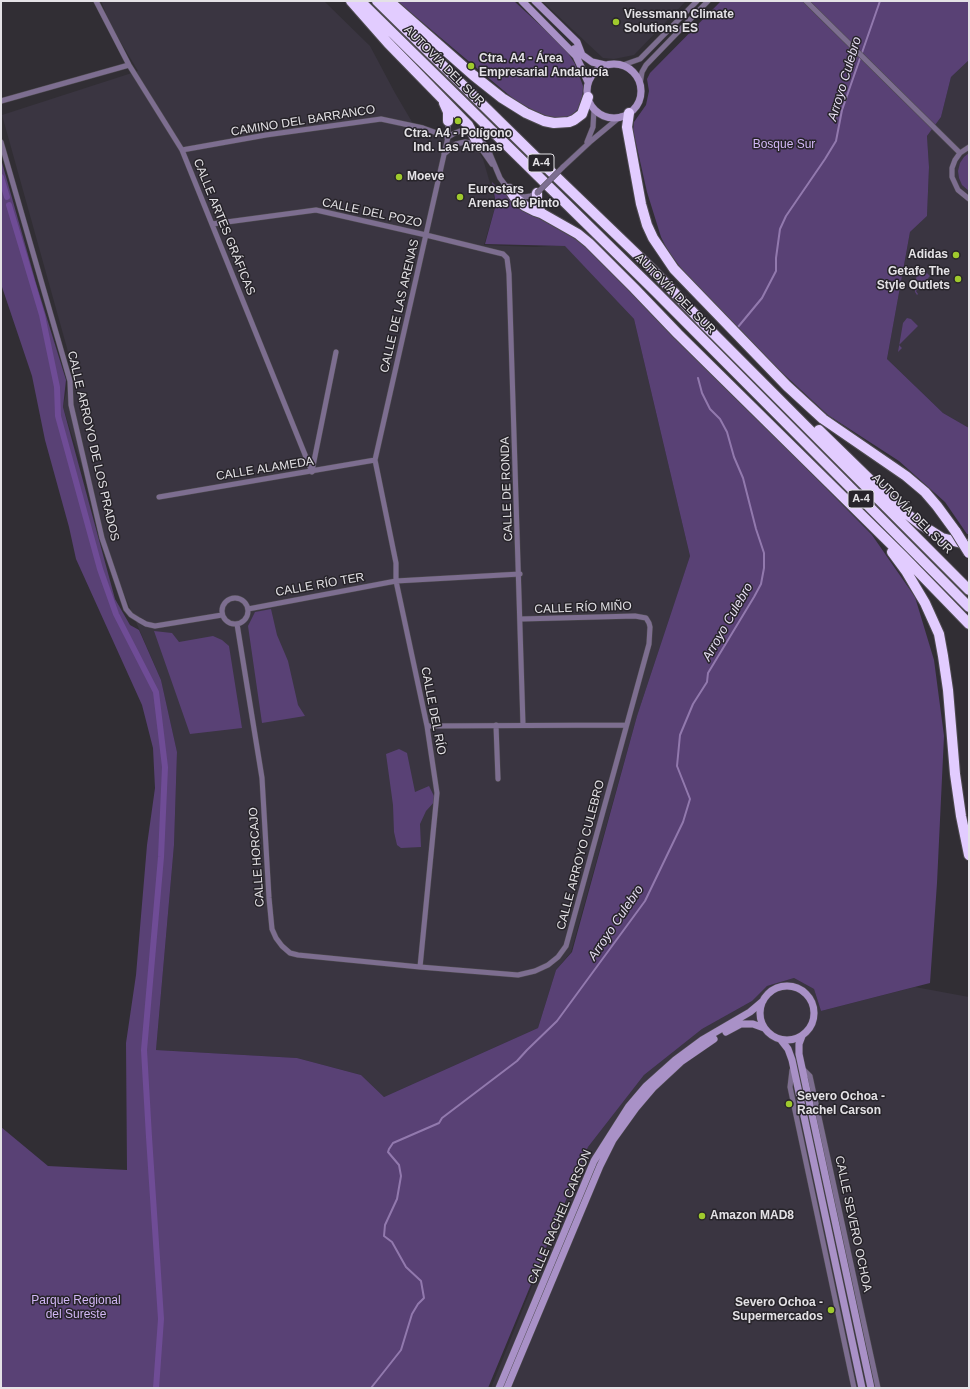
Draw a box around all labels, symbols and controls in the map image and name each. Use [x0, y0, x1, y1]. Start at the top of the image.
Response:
place label: Viessmann Climate Solutions ES [624, 8, 734, 36]
marker: Viessmann Climate Solutions ES [611, 17, 621, 27]
street label: AUTOVÍA DEL SUR [401, 23, 487, 109]
water label: Arroyo Culebro [825, 35, 865, 123]
place label: Ctra. A4 - Área Empresarial Andalucía [479, 52, 608, 80]
marker: Ctra. A4 - Área Empresarial Andalucía [466, 61, 476, 71]
street label: CAMINO DEL BARRANCO [230, 102, 376, 140]
marker: Ctra. A4 - Polígono Ind. Las Arenas [453, 116, 463, 126]
place label: Ctra. A4 - Polígono Ind. Las Arenas [404, 127, 512, 155]
park label: Bosque Sur [753, 138, 815, 152]
road number: A-4 [528, 154, 554, 172]
street label: CALLE ARTES GRÁFICAS [190, 157, 258, 297]
place label: Moeve [407, 170, 444, 184]
marker: Moeve [394, 172, 404, 182]
place label: Eurostars Arenas de Pinto [468, 183, 559, 211]
marker: Eurostars Arenas de Pinto [455, 192, 465, 202]
street label: CALLE DEL POZO [321, 195, 423, 231]
street label: CALLE DE LAS ARENAS [378, 238, 422, 374]
place label: Adidas [908, 248, 948, 262]
marker: Adidas [951, 250, 961, 260]
street label: AUTOVÍA DEL SUR [632, 251, 718, 337]
place label: Getafe The Style Outlets [877, 265, 950, 293]
marker: Getafe The Style Outlets [953, 274, 963, 284]
street label: CALLE ARROYO DE LOS PRADOS [64, 350, 122, 542]
street label: CALLE DE RONDA [498, 436, 516, 542]
street label: CALLE ALAMEDA [215, 454, 315, 484]
street label: AUTOVÍA DEL SUR [869, 471, 955, 557]
road number: A-4 [848, 490, 874, 508]
street label: CALLE RÍO TER [274, 570, 366, 600]
water label: Arroyo Culebro [699, 580, 757, 664]
street label: CALLE RÍO MIÑO [534, 599, 632, 617]
street label: CALLE DEL RÍO [417, 666, 449, 756]
street label: CALLE ARROYO CULEBRO [554, 778, 608, 932]
street label: CALLE HORCAJO [246, 807, 268, 907]
water label: Arroyo Culebro [585, 882, 647, 964]
place label: Severo Ochoa - Rachel Carson [797, 1090, 885, 1118]
marker: Severo Ochoa - Rachel Carson [784, 1099, 794, 1109]
street label: CALLE RACHEL CARSON [525, 1148, 595, 1286]
street label: CALLE SEVERO OCHOA [832, 1155, 874, 1293]
place label: Amazon MAD8 [710, 1209, 794, 1223]
marker: Amazon MAD8 [697, 1211, 707, 1221]
park label: Parque Regional del Sureste [31, 1294, 121, 1322]
place label: Severo Ochoa - Supermercados [732, 1296, 823, 1324]
marker: Severo Ochoa - Supermercados [826, 1305, 836, 1315]

